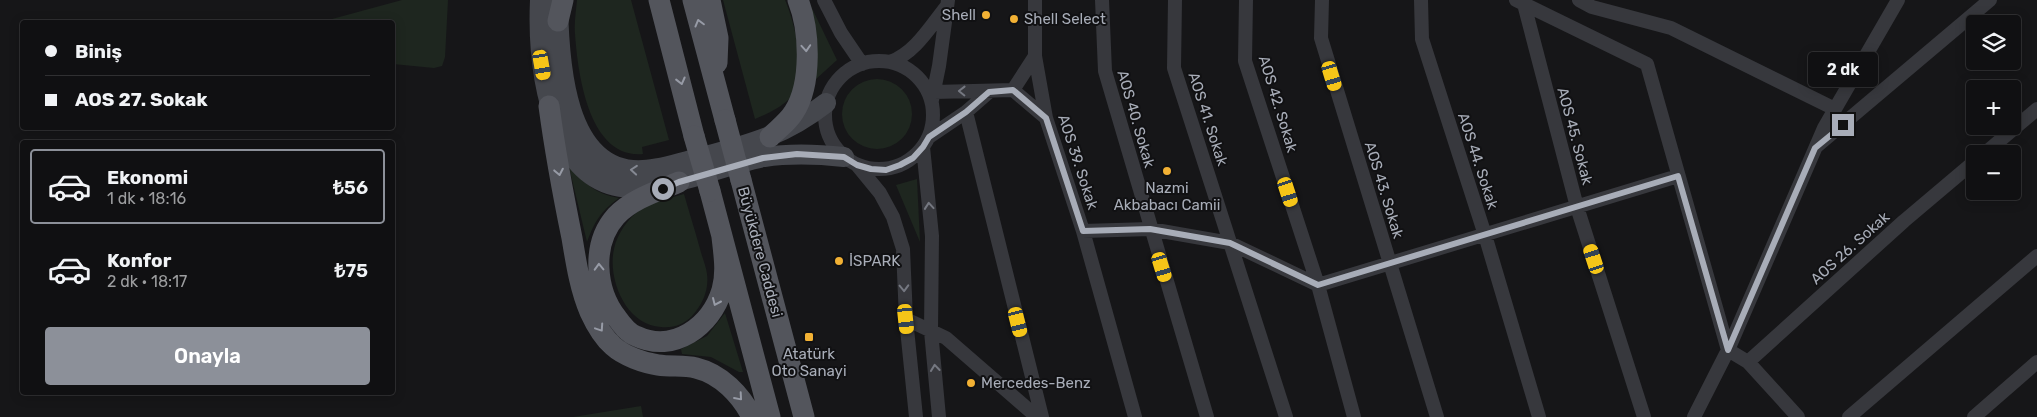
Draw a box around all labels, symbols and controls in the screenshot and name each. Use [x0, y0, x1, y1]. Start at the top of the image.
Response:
place label: Shell [942, 6, 976, 24]
marker: Shell [980, 9, 992, 21]
place label: Shell Select [1024, 10, 1106, 28]
marker: Shell Select [1008, 13, 1020, 25]
map controls [1966, 15, 2021, 200]
button: layers [1966, 15, 2021, 70]
one-way arrow [694, 18, 705, 27]
text: Biniş [75, 40, 122, 63]
one-way arrow [801, 44, 812, 52]
car [532, 49, 551, 81]
callout: 2 dk [1808, 52, 1878, 88]
street label: AOS 42. Sokak [1255, 53, 1301, 155]
car [1320, 59, 1343, 93]
text: 2 dk [1827, 60, 1859, 79]
street label: AOS 40. Sokak [1113, 68, 1159, 170]
street label: AOS 41. Sokak [1184, 70, 1232, 168]
one-way arrow [675, 76, 685, 84]
button: + [1966, 80, 2021, 135]
street label: AOS 45. Sokak [1553, 85, 1597, 187]
one-way arrow [957, 86, 965, 96]
text: AOS 27. Sokak [75, 88, 208, 111]
street label: AOS 44. Sokak [1454, 110, 1502, 212]
street label: AOS 39. Sokak [1054, 112, 1102, 212]
route end [1832, 114, 1854, 136]
street label: AOS 43. Sokak [1361, 139, 1407, 241]
button: − [1966, 145, 2021, 200]
icon: car [47, 164, 92, 209]
one-way arrow [630, 165, 638, 176]
marker: Nazmi Akbabacı Camii [1161, 165, 1173, 177]
text: Ekonomi [107, 166, 188, 189]
one-way arrow [553, 167, 564, 176]
car [1276, 175, 1299, 209]
text: ₺56 [333, 176, 368, 199]
route start [652, 178, 674, 200]
place label: Nazmi Akbabacı Camii [1114, 179, 1220, 214]
street label: Büyükdere Caddesi [734, 185, 786, 319]
text: 1 dk · 18:16 [107, 189, 186, 208]
one-way arrow [924, 202, 935, 210]
street label: AOS 26. Sokak [1807, 208, 1893, 288]
car [1582, 242, 1605, 276]
icon: car [47, 247, 92, 292]
text: Konfor [107, 249, 171, 272]
car [1150, 250, 1173, 284]
place label: İSPARK [849, 252, 900, 270]
marker: İSPARK [833, 255, 845, 267]
text: ₺75 [335, 259, 368, 282]
one-way arrow [594, 263, 605, 271]
text: 2 dk · 18:17 [107, 272, 187, 291]
one-way arrow [899, 284, 910, 292]
one-way arrow [712, 297, 723, 306]
car [896, 303, 915, 335]
car [1007, 306, 1028, 338]
one-way arrow [593, 323, 603, 332]
button: Onayla [45, 327, 370, 385]
marker: Atatürk Oto Sanayi [803, 331, 815, 343]
place label: Atatürk Oto Sanayi [771, 345, 847, 380]
one-way arrow [930, 364, 941, 372]
place label: Mercedes-Benz [981, 374, 1091, 392]
marker: Mercedes-Benz [965, 377, 977, 389]
one-way arrow [733, 391, 741, 400]

